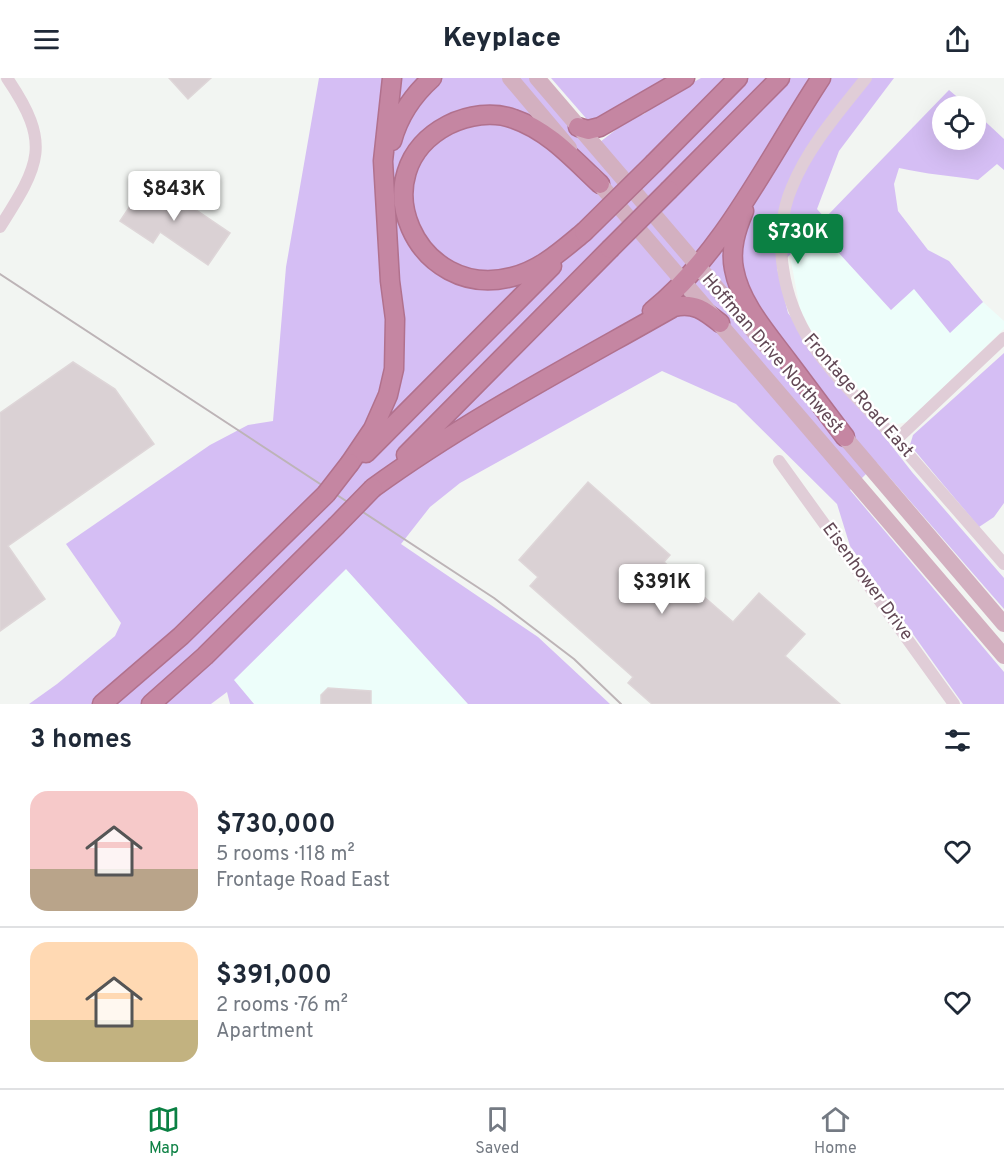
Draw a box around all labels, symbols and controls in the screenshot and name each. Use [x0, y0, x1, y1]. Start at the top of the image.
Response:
text: Keyplace [443, 22, 561, 56]
icon: menu [30, 23, 63, 56]
icon: share [941, 23, 974, 56]
map controls [932, 96, 986, 150]
button: locate [932, 96, 986, 150]
pin: $843K [132, 171, 216, 222]
text: $843K [142, 177, 206, 203]
pin: $730K [756, 214, 840, 265]
text: $730K [767, 220, 829, 246]
street label: Hoffman Drive Northwest [696, 269, 848, 439]
street label: Frontage Road East [798, 329, 918, 463]
street label: Eisenhower Drive [816, 518, 918, 646]
pin: $391K [620, 564, 704, 615]
text: $391K [633, 570, 691, 596]
text: 3 homes [30, 724, 132, 757]
icon: filters [941, 724, 974, 757]
text: $730,000 [216, 809, 335, 842]
icon: home [78, 815, 150, 887]
icon: heart [941, 835, 974, 868]
text: 5 rooms · 118 m² [216, 842, 355, 868]
text: Frontage Road East [216, 868, 390, 894]
text: $391,000 [216, 960, 332, 993]
icon: home [78, 966, 150, 1038]
icon: heart [941, 986, 974, 1019]
text: 2 rooms · 76 m² [216, 993, 348, 1019]
text: Apartment [216, 1019, 314, 1045]
tab: Map [147, 1103, 180, 1159]
tab: Saved [475, 1103, 519, 1159]
tab: Home [814, 1103, 857, 1159]

